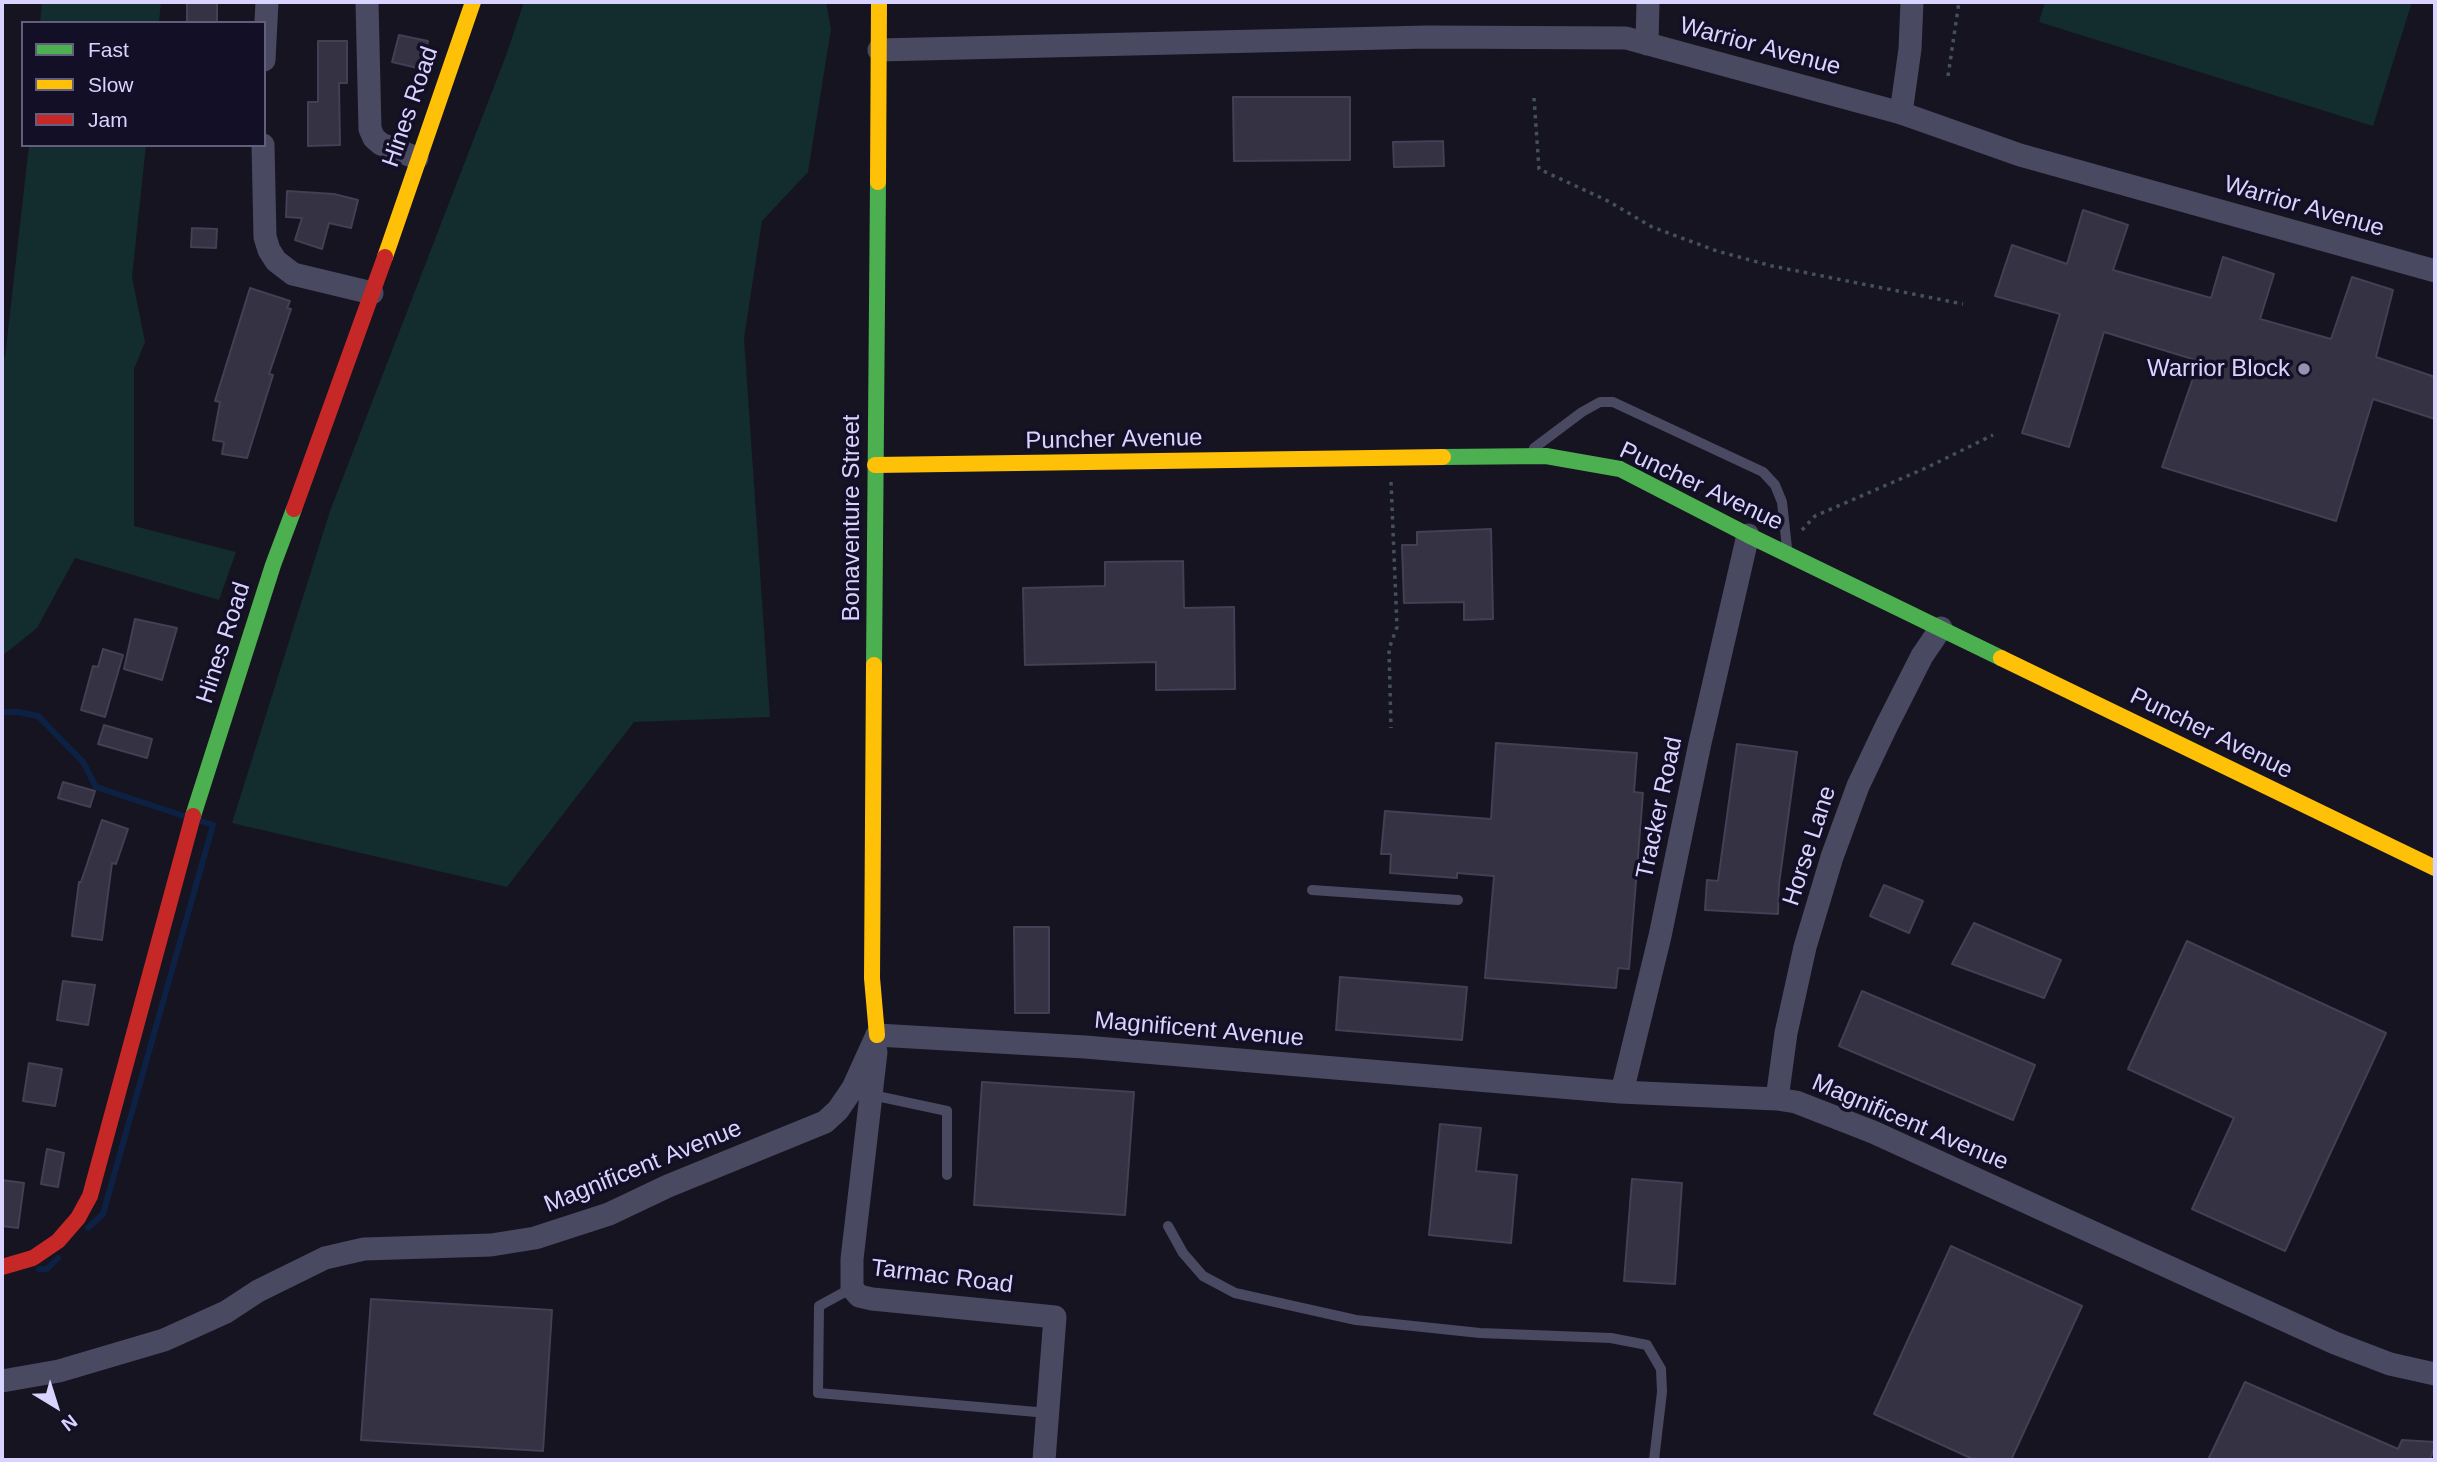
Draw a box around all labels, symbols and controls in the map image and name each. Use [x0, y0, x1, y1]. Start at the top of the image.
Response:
street label: Warrior Avenue [1676, 12, 1844, 82]
legend [21, 21, 266, 147]
text: Fast [88, 38, 129, 61]
street label: Hines Road [377, 43, 445, 171]
text: Slow [88, 73, 134, 96]
text: Jam [88, 108, 128, 131]
street label: Warrior Avenue [2221, 170, 2387, 244]
place label: Warrior Block [2147, 355, 2290, 383]
marker: Warrior Block [2296, 361, 2312, 377]
street label: Bonaventure Street [838, 415, 866, 621]
street label: Puncher Avenue [1025, 424, 1203, 456]
street label: Puncher Avenue [1615, 437, 1787, 537]
street label: Hines Road [191, 579, 257, 707]
street label: Puncher Avenue [2125, 682, 2297, 786]
street label: Tracker Road [1631, 734, 1689, 882]
street label: Horse Lane [1777, 783, 1843, 909]
street label: Magnificent Avenue [1093, 1006, 1305, 1054]
street label: Magnificent Avenue [1808, 1069, 2012, 1177]
street label: Magnificent Avenue [540, 1114, 746, 1220]
street label: Tarmac Road [869, 1254, 1015, 1300]
north arrow [21, 1371, 91, 1441]
text: N [57, 1410, 81, 1435]

